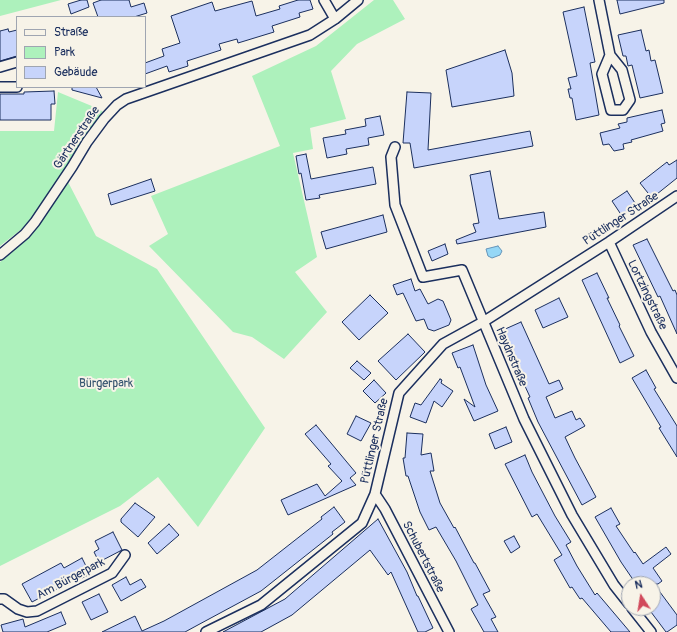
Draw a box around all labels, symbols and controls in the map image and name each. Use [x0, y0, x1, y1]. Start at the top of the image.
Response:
legend [16, 16, 146, 88]
text: Straße [54, 25, 88, 40]
text: Park [54, 45, 75, 60]
text: Gebäude [54, 65, 97, 80]
street label: Gärtnerstraße [51, 104, 103, 172]
street label: Püttlinger Straße [581, 189, 661, 249]
street label: Lortzingstraße [624, 258, 670, 332]
street label: Haydnstraße [492, 325, 530, 389]
park label: Bürgerpark [79, 377, 133, 391]
street label: Püttlinger Straße [358, 397, 392, 485]
street label: Schubertstraße [399, 519, 447, 595]
street label: Am Bürgerpark [35, 555, 107, 603]
north arrow [621, 576, 661, 616]
text: N [634, 578, 644, 592]

